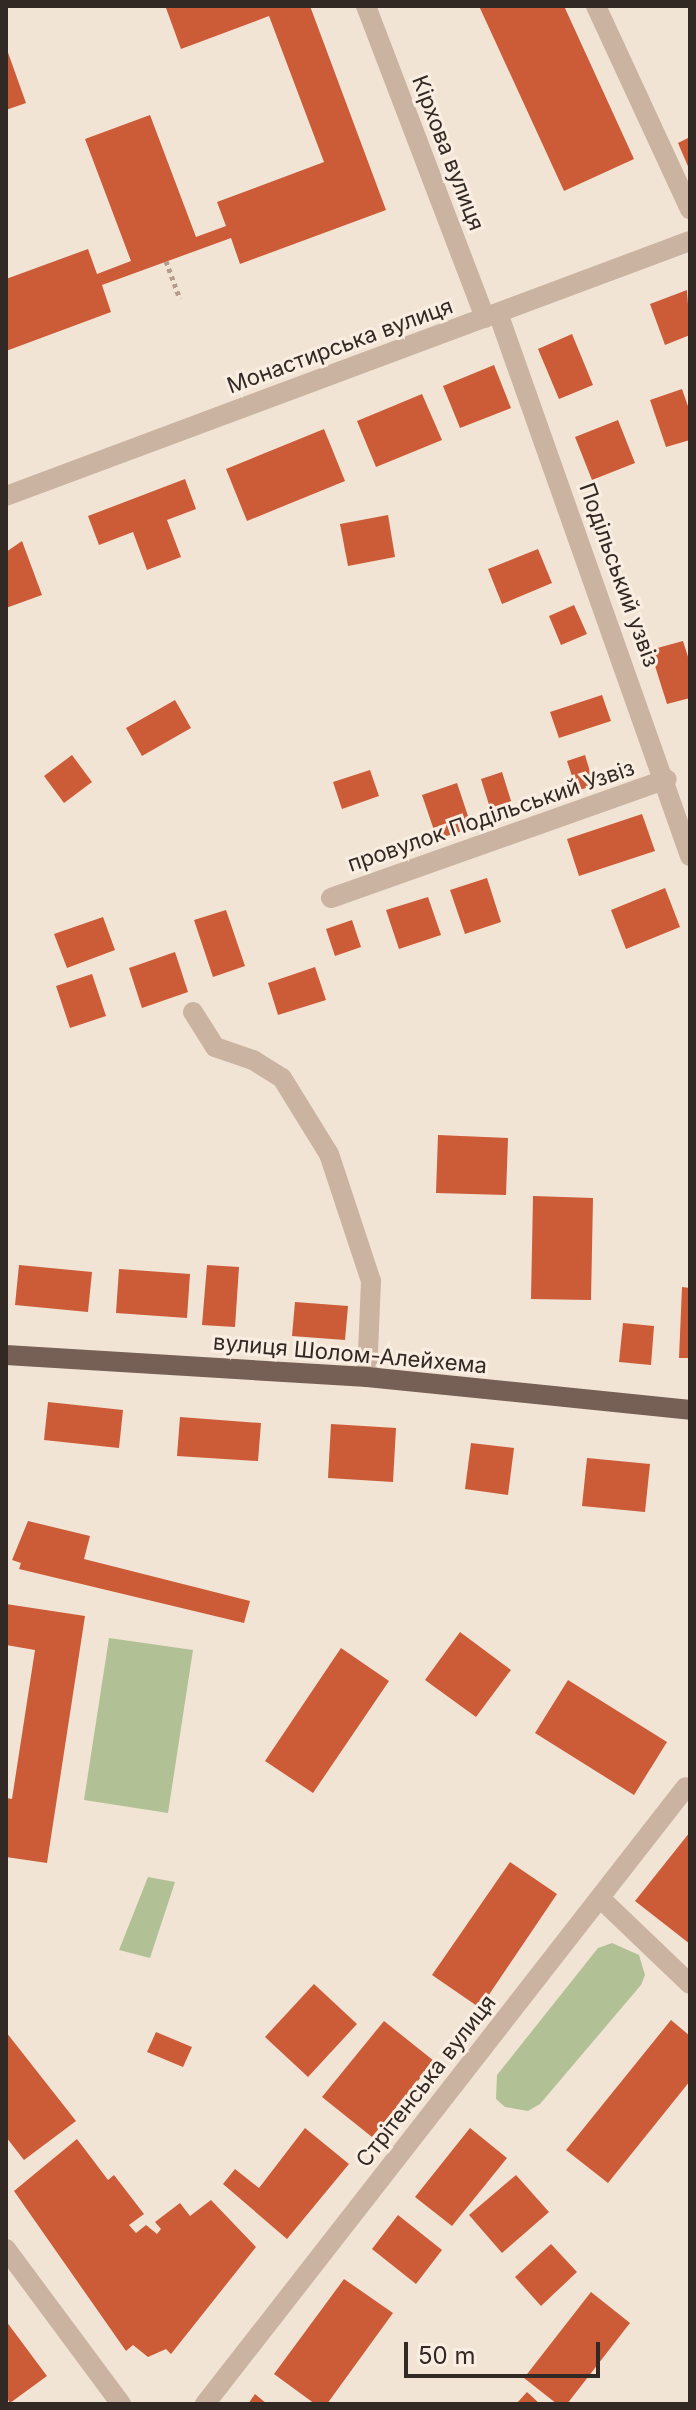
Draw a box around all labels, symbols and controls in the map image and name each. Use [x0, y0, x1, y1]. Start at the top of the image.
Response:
street label: Кірхова вулиця [406, 72, 490, 234]
street label: Монастирська вулиця [224, 293, 456, 399]
street label: Подільський узвіз [573, 479, 665, 671]
street label: провулок Подільський Узвіз [344, 754, 638, 878]
street label: вулиця Шолом-Алейхема [212, 1329, 488, 1379]
street label: Стрітенська вулиця [351, 1990, 501, 2172]
scale bar [408, 2326, 604, 2376]
text: 50 m [418, 2341, 476, 2370]

